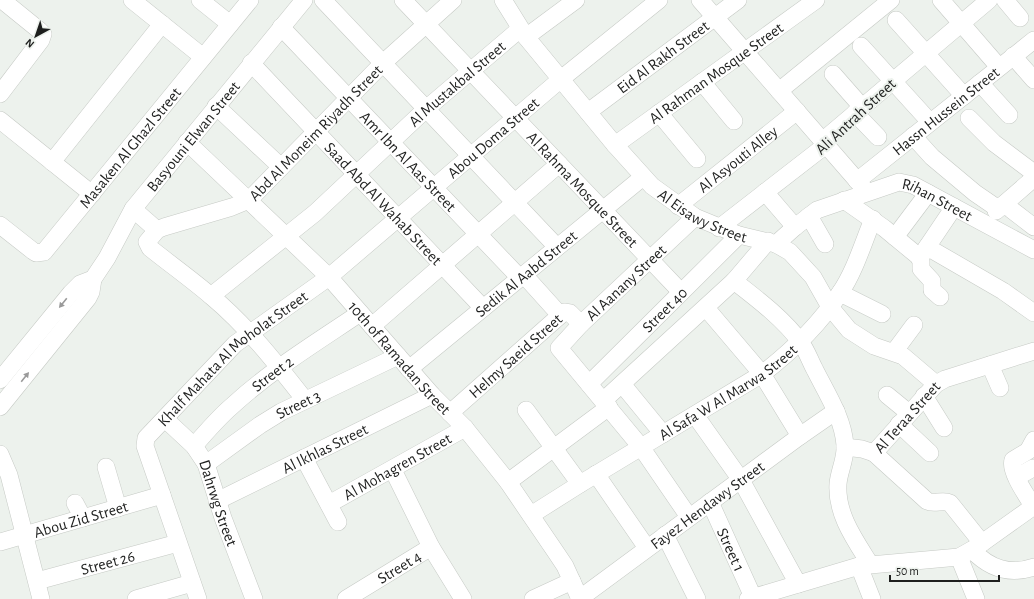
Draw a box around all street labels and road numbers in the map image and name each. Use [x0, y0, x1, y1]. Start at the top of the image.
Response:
street label: Eid Al Rakh Street [614, 18, 712, 97]
street label: Al Rahman Mosque Street [646, 20, 786, 127]
street label: Al Mustakbal Street [406, 38, 509, 130]
street label: Abd Al Moneim Riyadh Street [246, 62, 386, 204]
street label: Hassn Hussein Street [890, 64, 1002, 159]
street label: Ali Antrah Street [812, 76, 899, 158]
street label: Basyouni Elwan Street [144, 78, 243, 195]
street label: Masaken Al Ghazl Street [77, 85, 184, 211]
street label: Abou Doma Street [444, 95, 542, 181]
street label: Amr Ibn Al Aas Street [357, 109, 459, 215]
street label: Al Asyouti Alley [695, 123, 782, 196]
street label: Al Rahma Mosque Street [524, 129, 641, 251]
street label: Saad Abd Al Wahab Street [321, 139, 445, 268]
street label: Rihan Street [901, 176, 975, 224]
street label: Al Eisawy Street [655, 186, 748, 246]
street label: Sedik Al Aabd Street [473, 228, 580, 320]
street label: Al Aanany Street [583, 242, 669, 324]
street label: Street 40 [639, 284, 691, 336]
street label: Khalf Mahata Al Moholat Street [155, 288, 311, 430]
street label: 10th of Ramadan Street [345, 298, 453, 418]
street label: Helmy Saeid Street [466, 311, 565, 401]
street label: Al Safa W Al Marwa Street [656, 342, 800, 443]
street label: Street 2 [249, 353, 296, 395]
street label: Al Teraa Street [871, 378, 943, 456]
street label: Street 3 [273, 387, 323, 422]
street label: Al Ikhlas Street [280, 421, 370, 477]
street label: Al Mohagren Street [341, 430, 454, 503]
street label: Dahrwg Street [196, 458, 240, 548]
street label: Fayez Hendawy Street [648, 458, 767, 552]
street label: Abou Zid Street [32, 498, 130, 541]
street label: Street 1 [714, 526, 747, 574]
street label: Street 26 [79, 548, 136, 578]
street label: Street 4 [375, 548, 424, 587]

